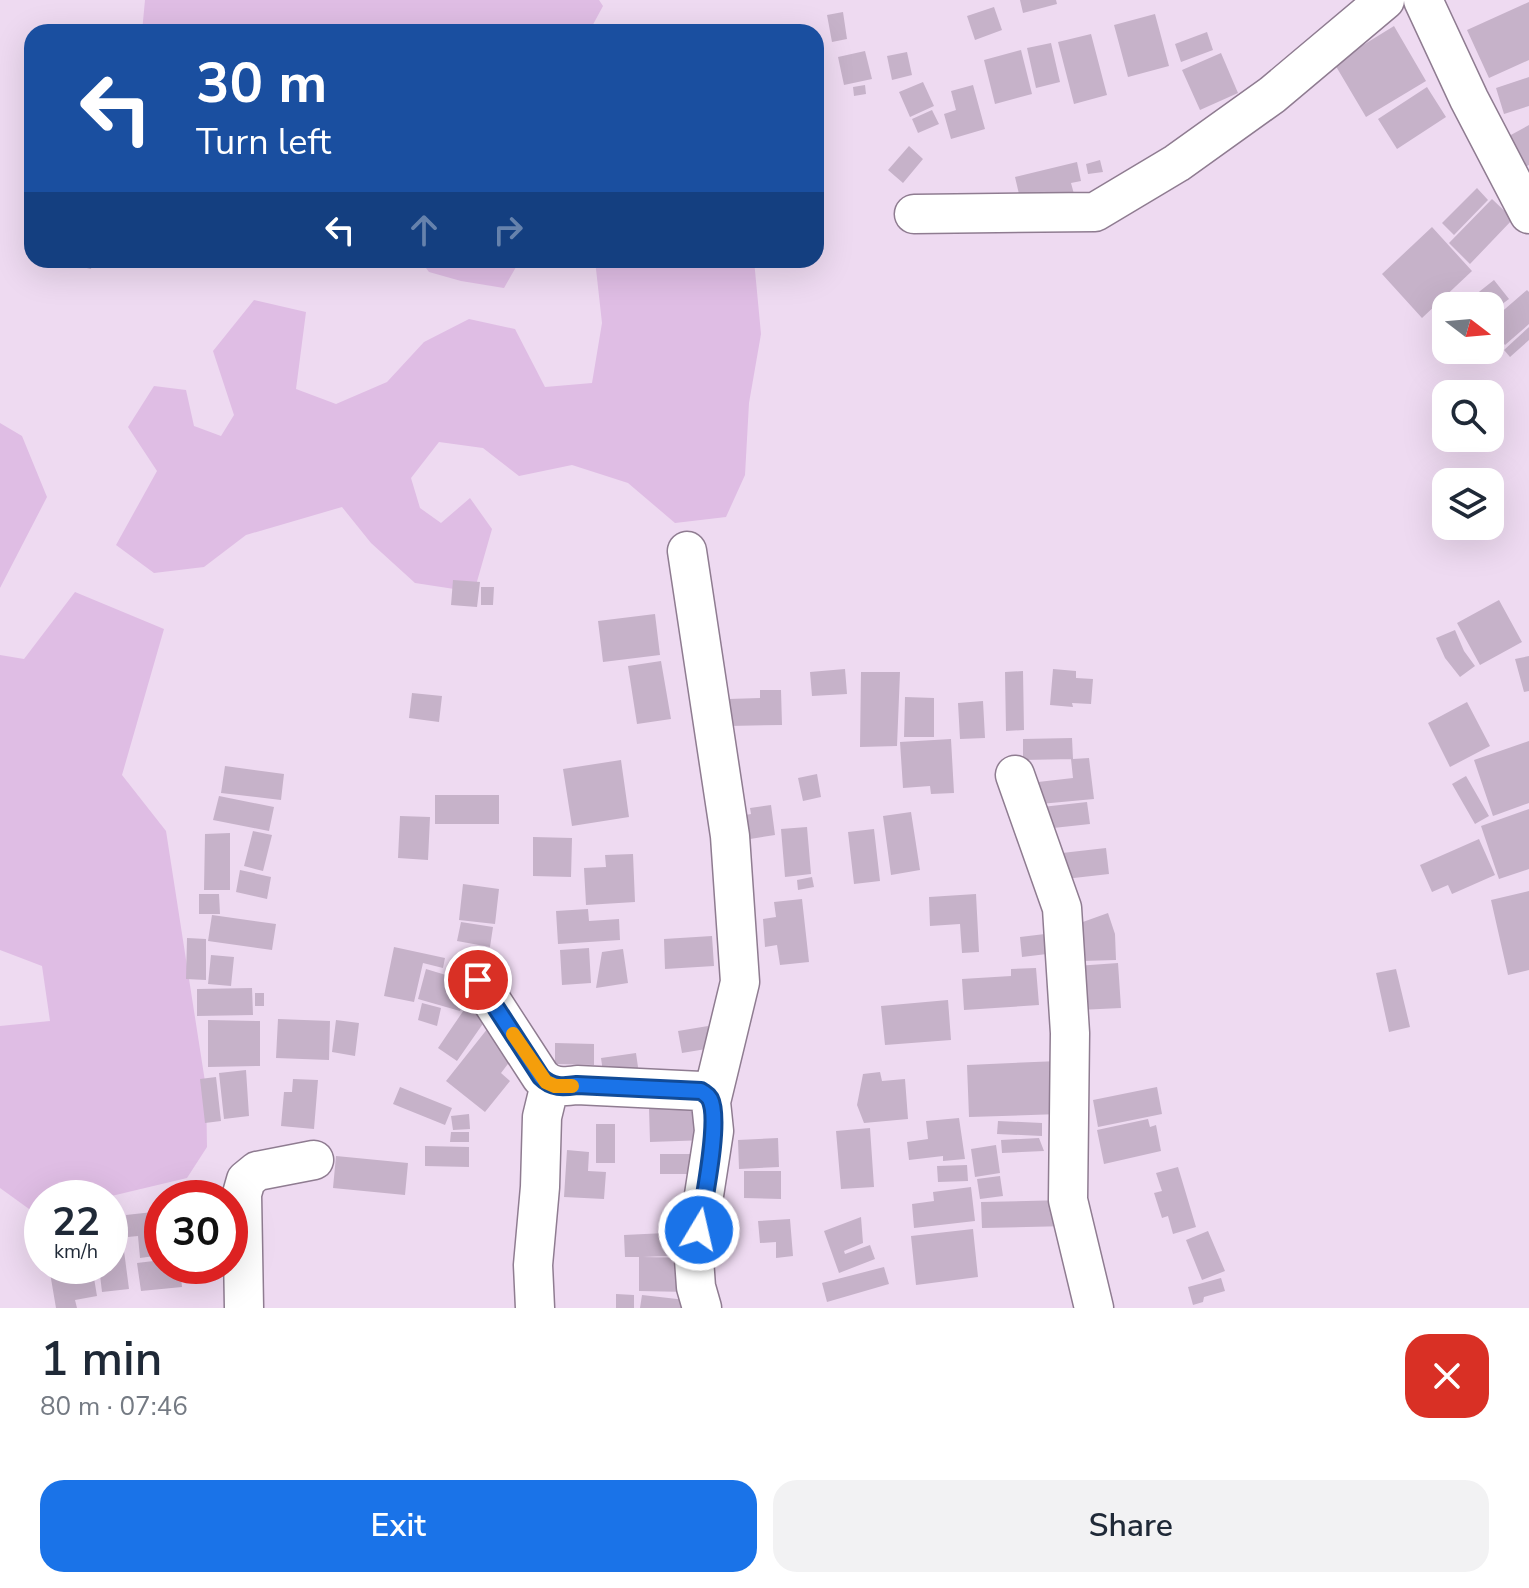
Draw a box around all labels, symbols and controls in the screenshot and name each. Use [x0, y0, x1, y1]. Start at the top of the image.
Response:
text: 30 m [196, 45, 327, 122]
icon: left [64, 56, 168, 160]
text: Turn left [196, 118, 331, 167]
icon: left [318, 208, 362, 252]
icon: ahead [402, 208, 446, 252]
icon: right [486, 208, 530, 252]
north arrow [1432, 292, 1504, 364]
map controls [1432, 292, 1504, 540]
button: search [1432, 380, 1504, 452]
button: layers [1432, 468, 1504, 540]
pin [444, 946, 512, 1014]
icon: arrive [456, 958, 500, 1002]
speed limit sign: 30 [144, 1180, 248, 1284]
position arrow [657, 1188, 741, 1272]
text: 22 [52, 1195, 100, 1249]
text: km/h [54, 1238, 98, 1265]
text: 1 min [40, 1326, 162, 1392]
button: close [1405, 1334, 1489, 1418]
text: 80 m · 07:46 [40, 1389, 188, 1424]
button: Exit [40, 1480, 757, 1572]
button: Share [773, 1480, 1489, 1572]

